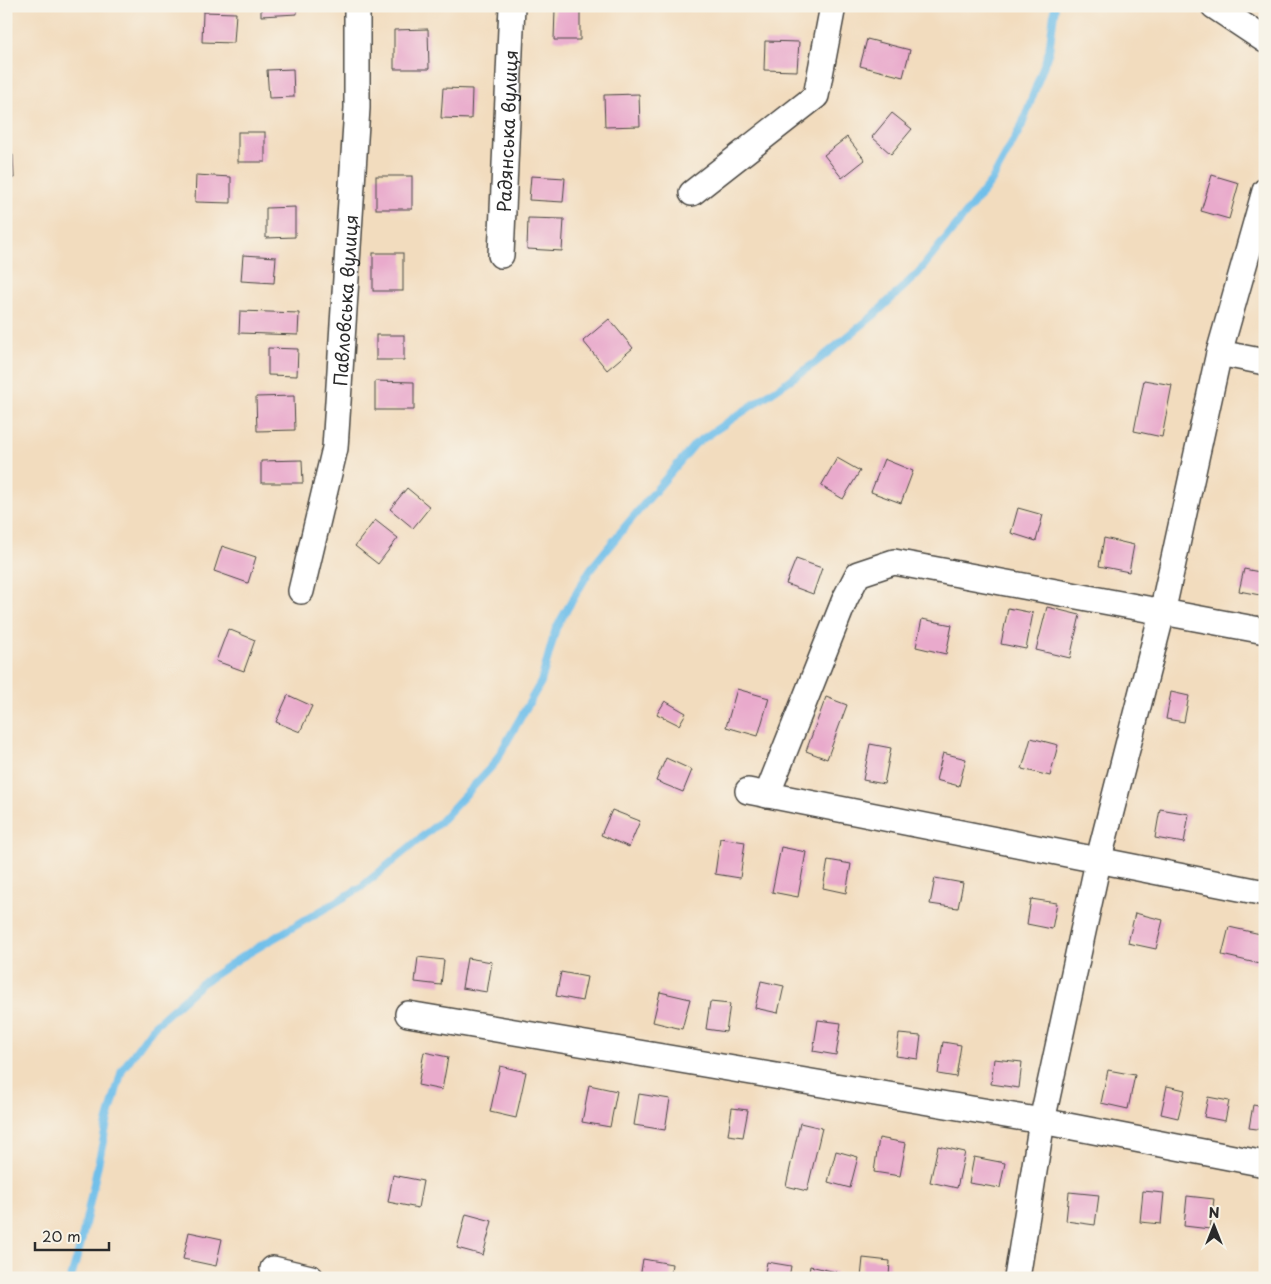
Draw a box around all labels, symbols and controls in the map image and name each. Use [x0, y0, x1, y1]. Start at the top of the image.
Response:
street label: Радянська вулиця [489, 49, 524, 213]
street label: Павловська вулиця [326, 214, 364, 387]
north arrow [1188, 1202, 1238, 1252]
text: N [1208, 1202, 1220, 1223]
scale bar [35, 1219, 109, 1251]
text: 20 m [42, 1224, 81, 1247]

